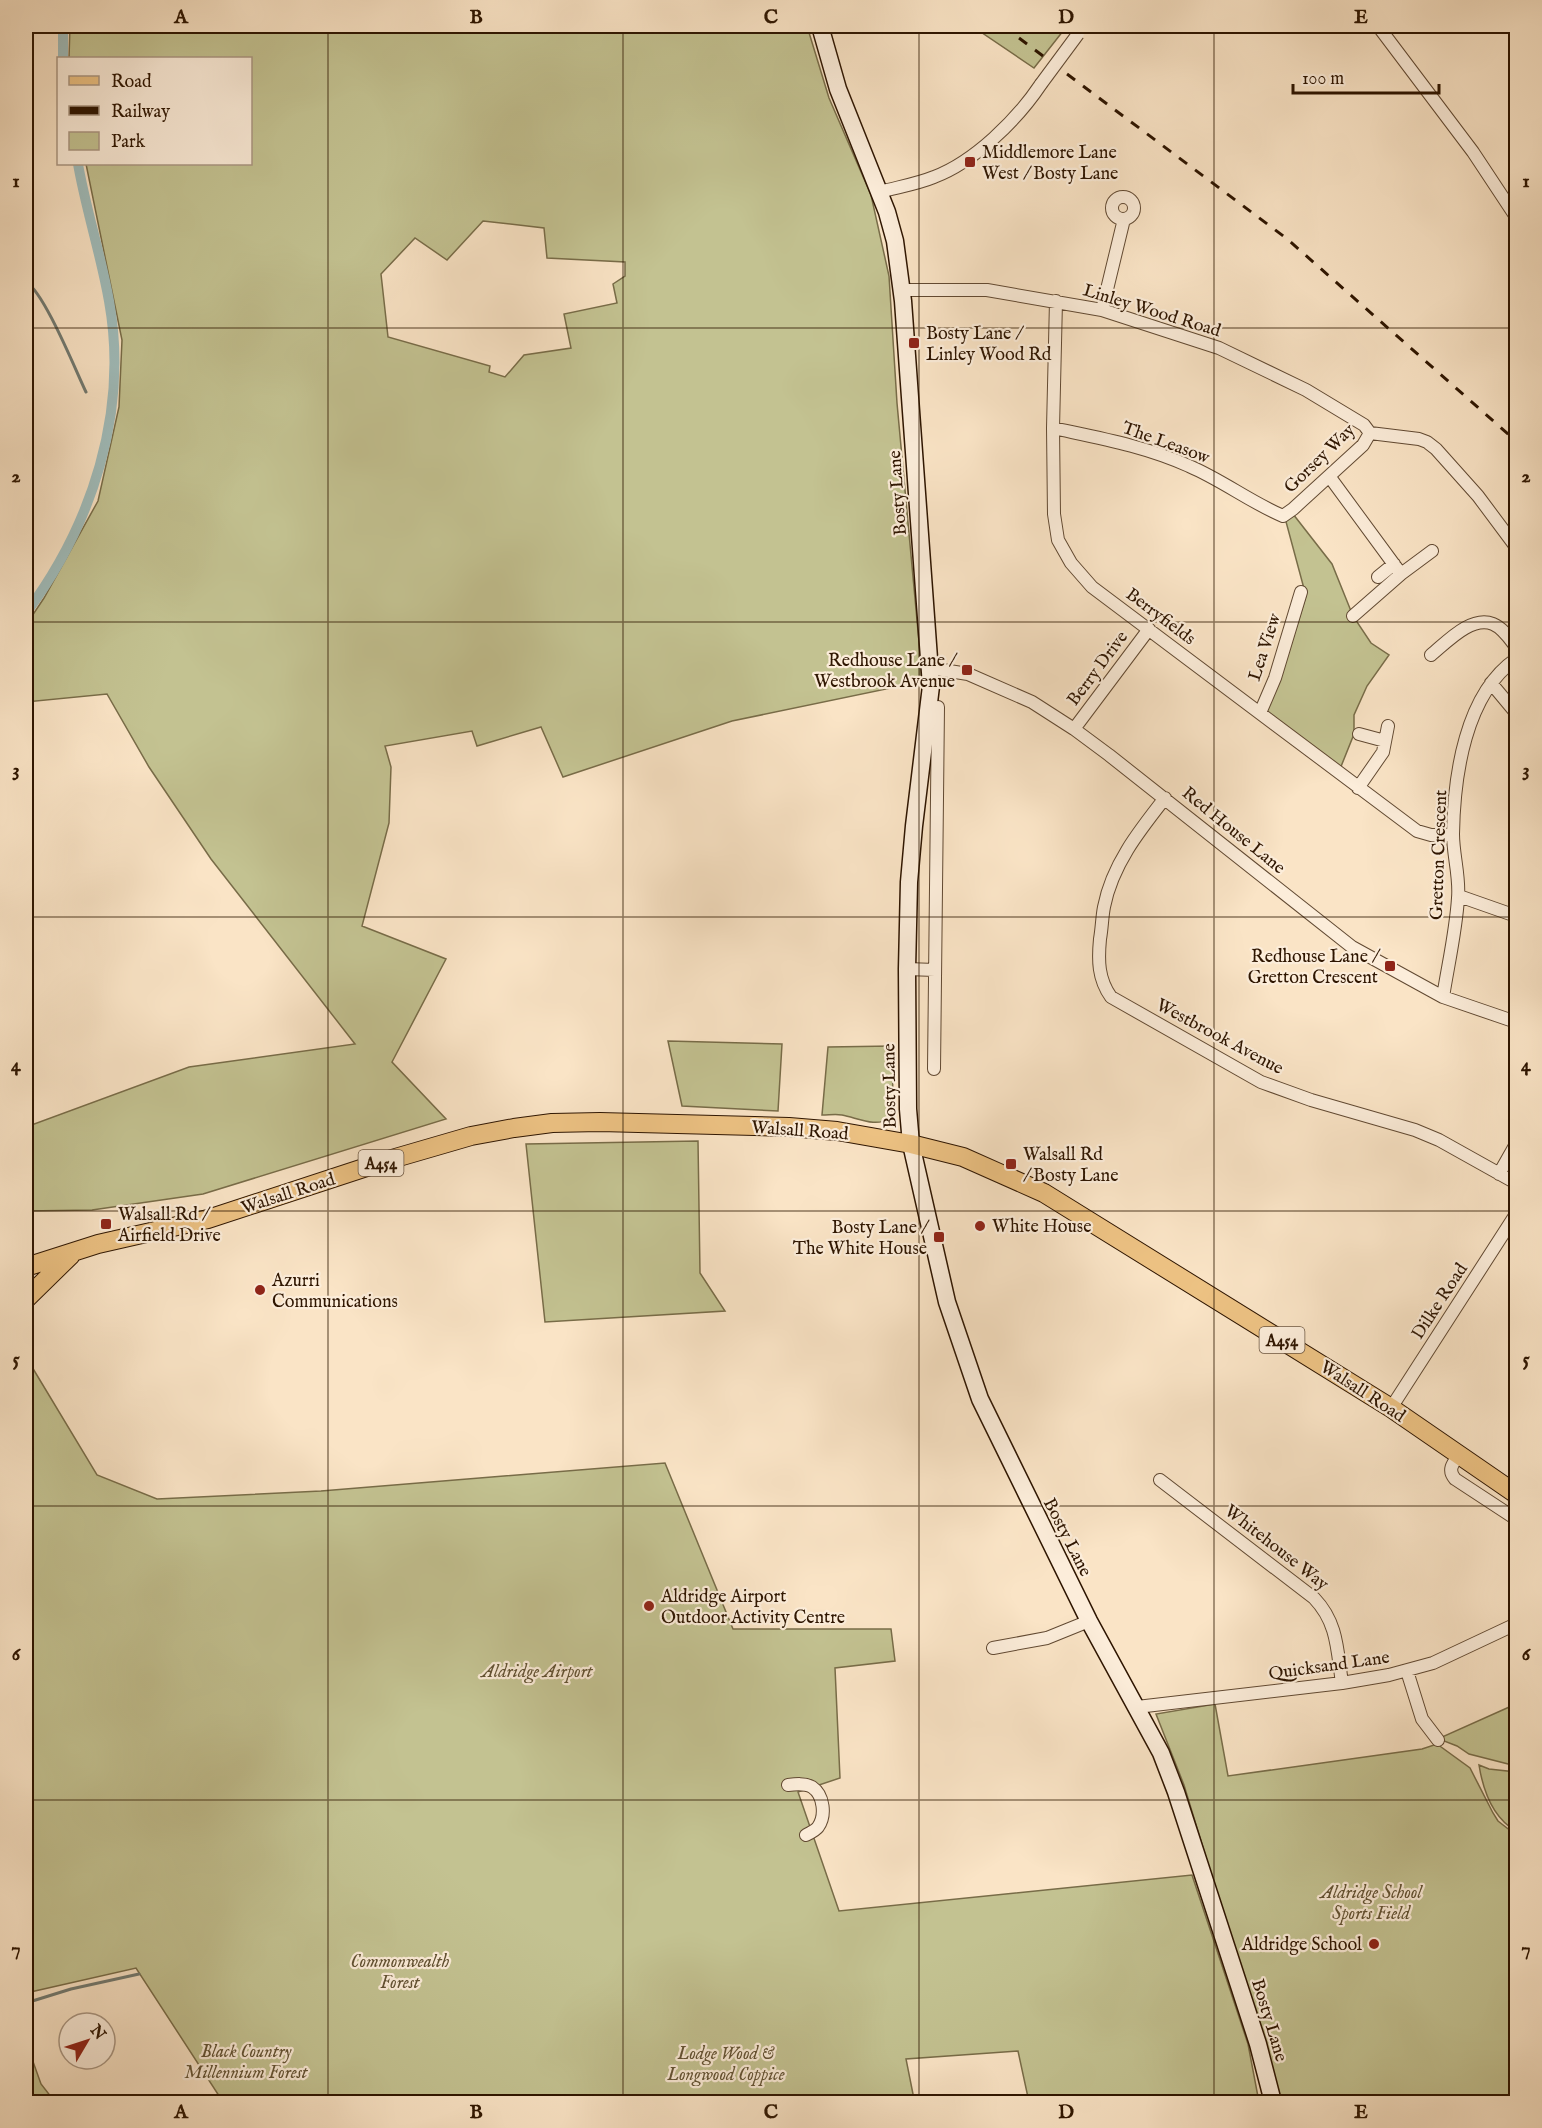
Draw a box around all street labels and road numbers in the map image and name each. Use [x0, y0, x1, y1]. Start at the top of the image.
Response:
street label: Linley Wood Road [1080, 280, 1224, 343]
street label: The Leasow [1119, 417, 1214, 470]
street label: Gorsey Way [1280, 419, 1361, 499]
street label: Bosty Lane [884, 450, 913, 536]
street label: Berryfields [1121, 583, 1200, 651]
street label: Lea View [1244, 610, 1287, 684]
street label: Berry Drive [1063, 627, 1134, 711]
street label: Red House Lane [1177, 782, 1289, 880]
street label: Gretton Crescent [1426, 790, 1453, 921]
street label: Westbrook Avenue [1152, 994, 1287, 1081]
street label: Bosty Lane [878, 1043, 903, 1129]
street label: Walsall Road [751, 1117, 850, 1146]
road number: A454 [358, 1150, 404, 1176]
street label: Walsall Road [239, 1168, 339, 1220]
street label: Dilke Road [1407, 1259, 1474, 1344]
road number: A454 [1260, 1327, 1304, 1353]
street label: Walsall Road [1315, 1356, 1410, 1429]
street label: Bosty Lane [1037, 1494, 1096, 1581]
street label: Whitehouse Way [1219, 1500, 1333, 1596]
street label: Quicksand Lane [1267, 1647, 1391, 1686]
street label: Bosty Lane [1245, 1976, 1292, 2065]

